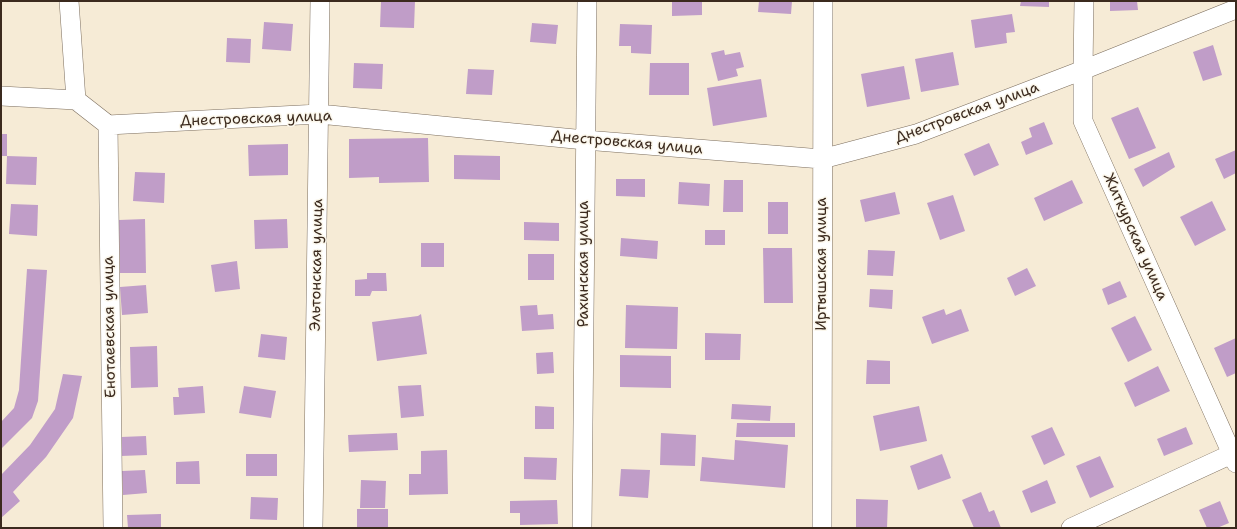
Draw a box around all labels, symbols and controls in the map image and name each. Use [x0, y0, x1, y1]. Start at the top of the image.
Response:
street label: Днестровская улица [893, 79, 1041, 147]
street label: Днестровская улица [180, 107, 332, 131]
street label: Днестровская улица [551, 127, 703, 159]
street label: Житкурская улица [1099, 170, 1171, 304]
street label: Иртышская улица [813, 197, 831, 331]
street label: Эльтонская улица [307, 199, 327, 331]
street label: Рахинская улица [575, 201, 593, 327]
street label: Енотаевская улица [100, 256, 120, 398]

